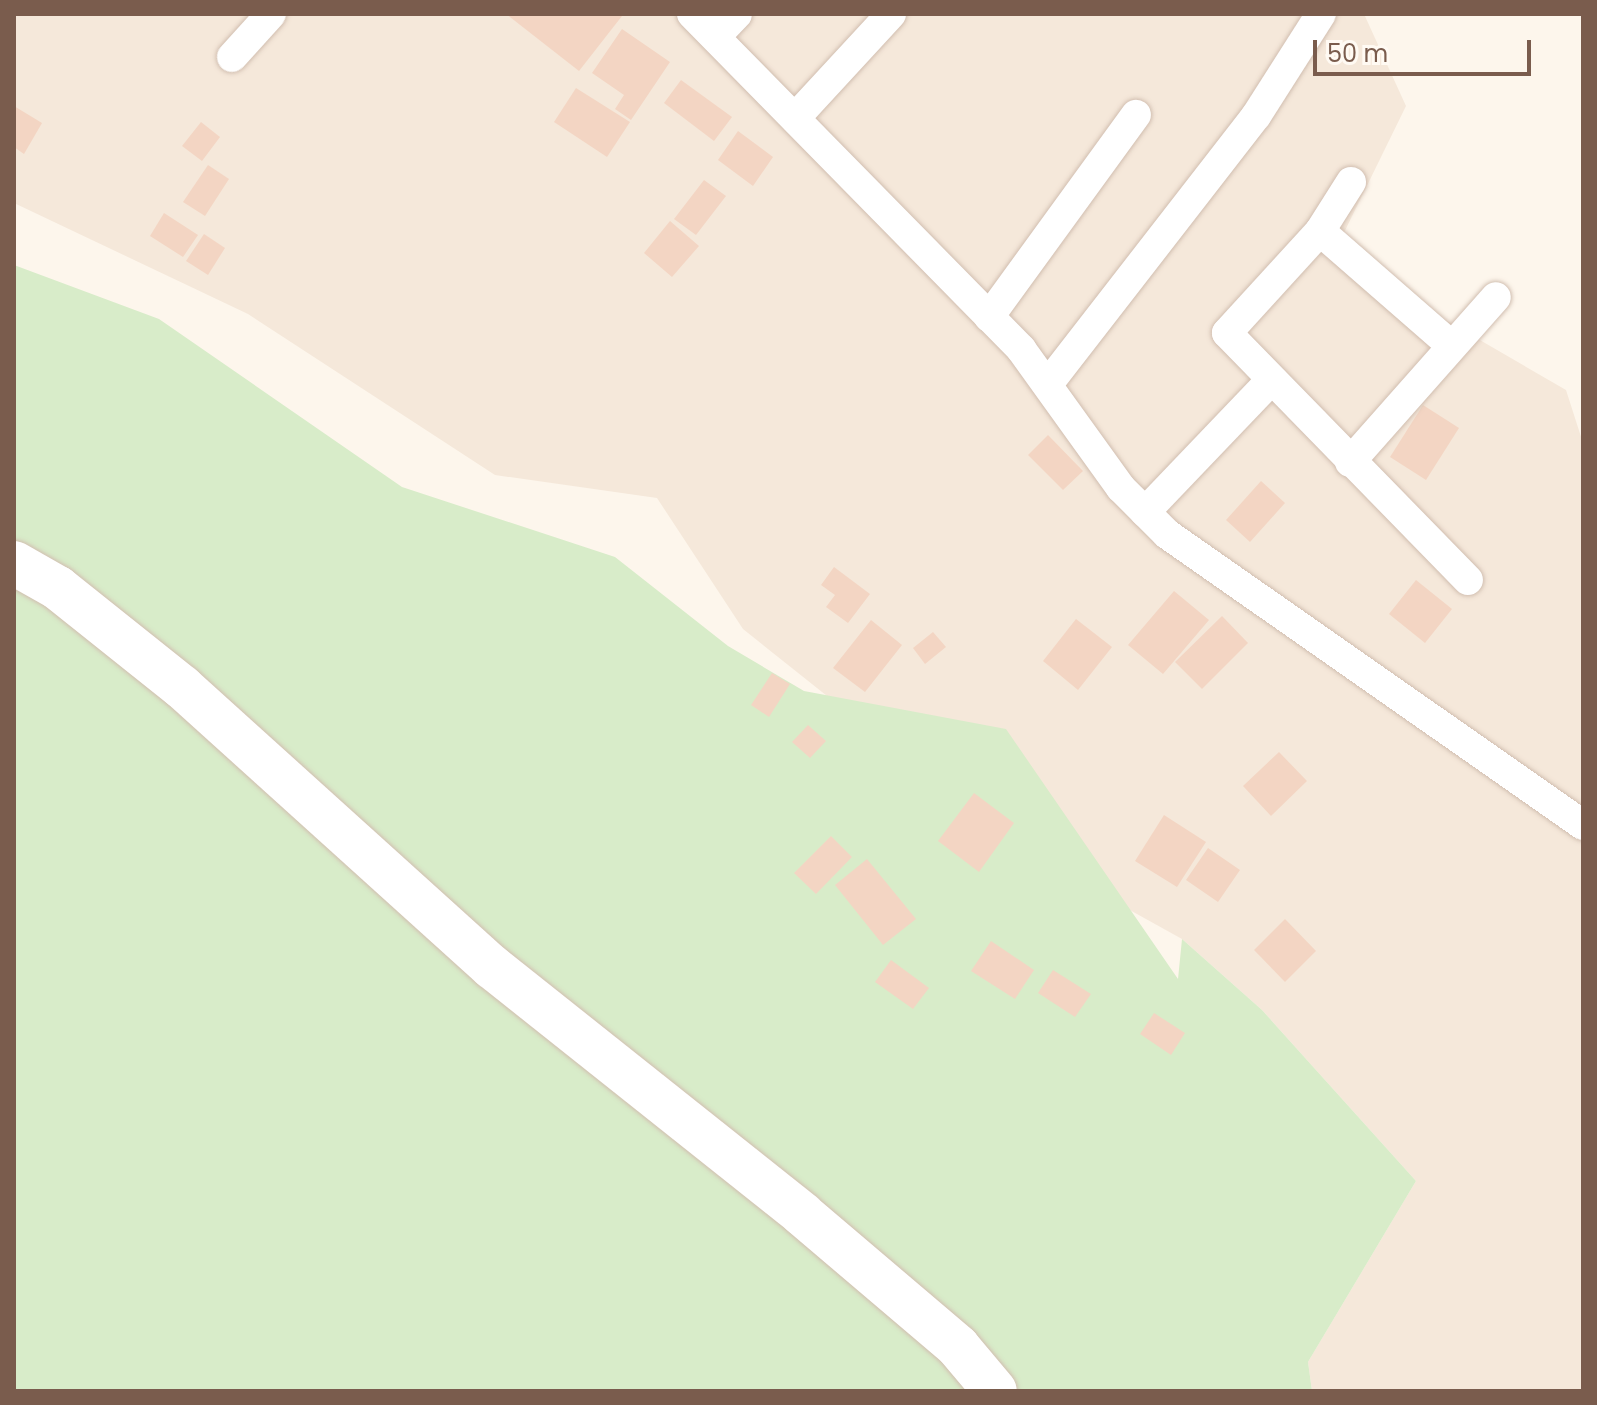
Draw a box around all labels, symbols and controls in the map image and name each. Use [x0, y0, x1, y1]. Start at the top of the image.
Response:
scale bar [1317, 24, 1535, 74]
text: 50 m [1327, 37, 1388, 70]

